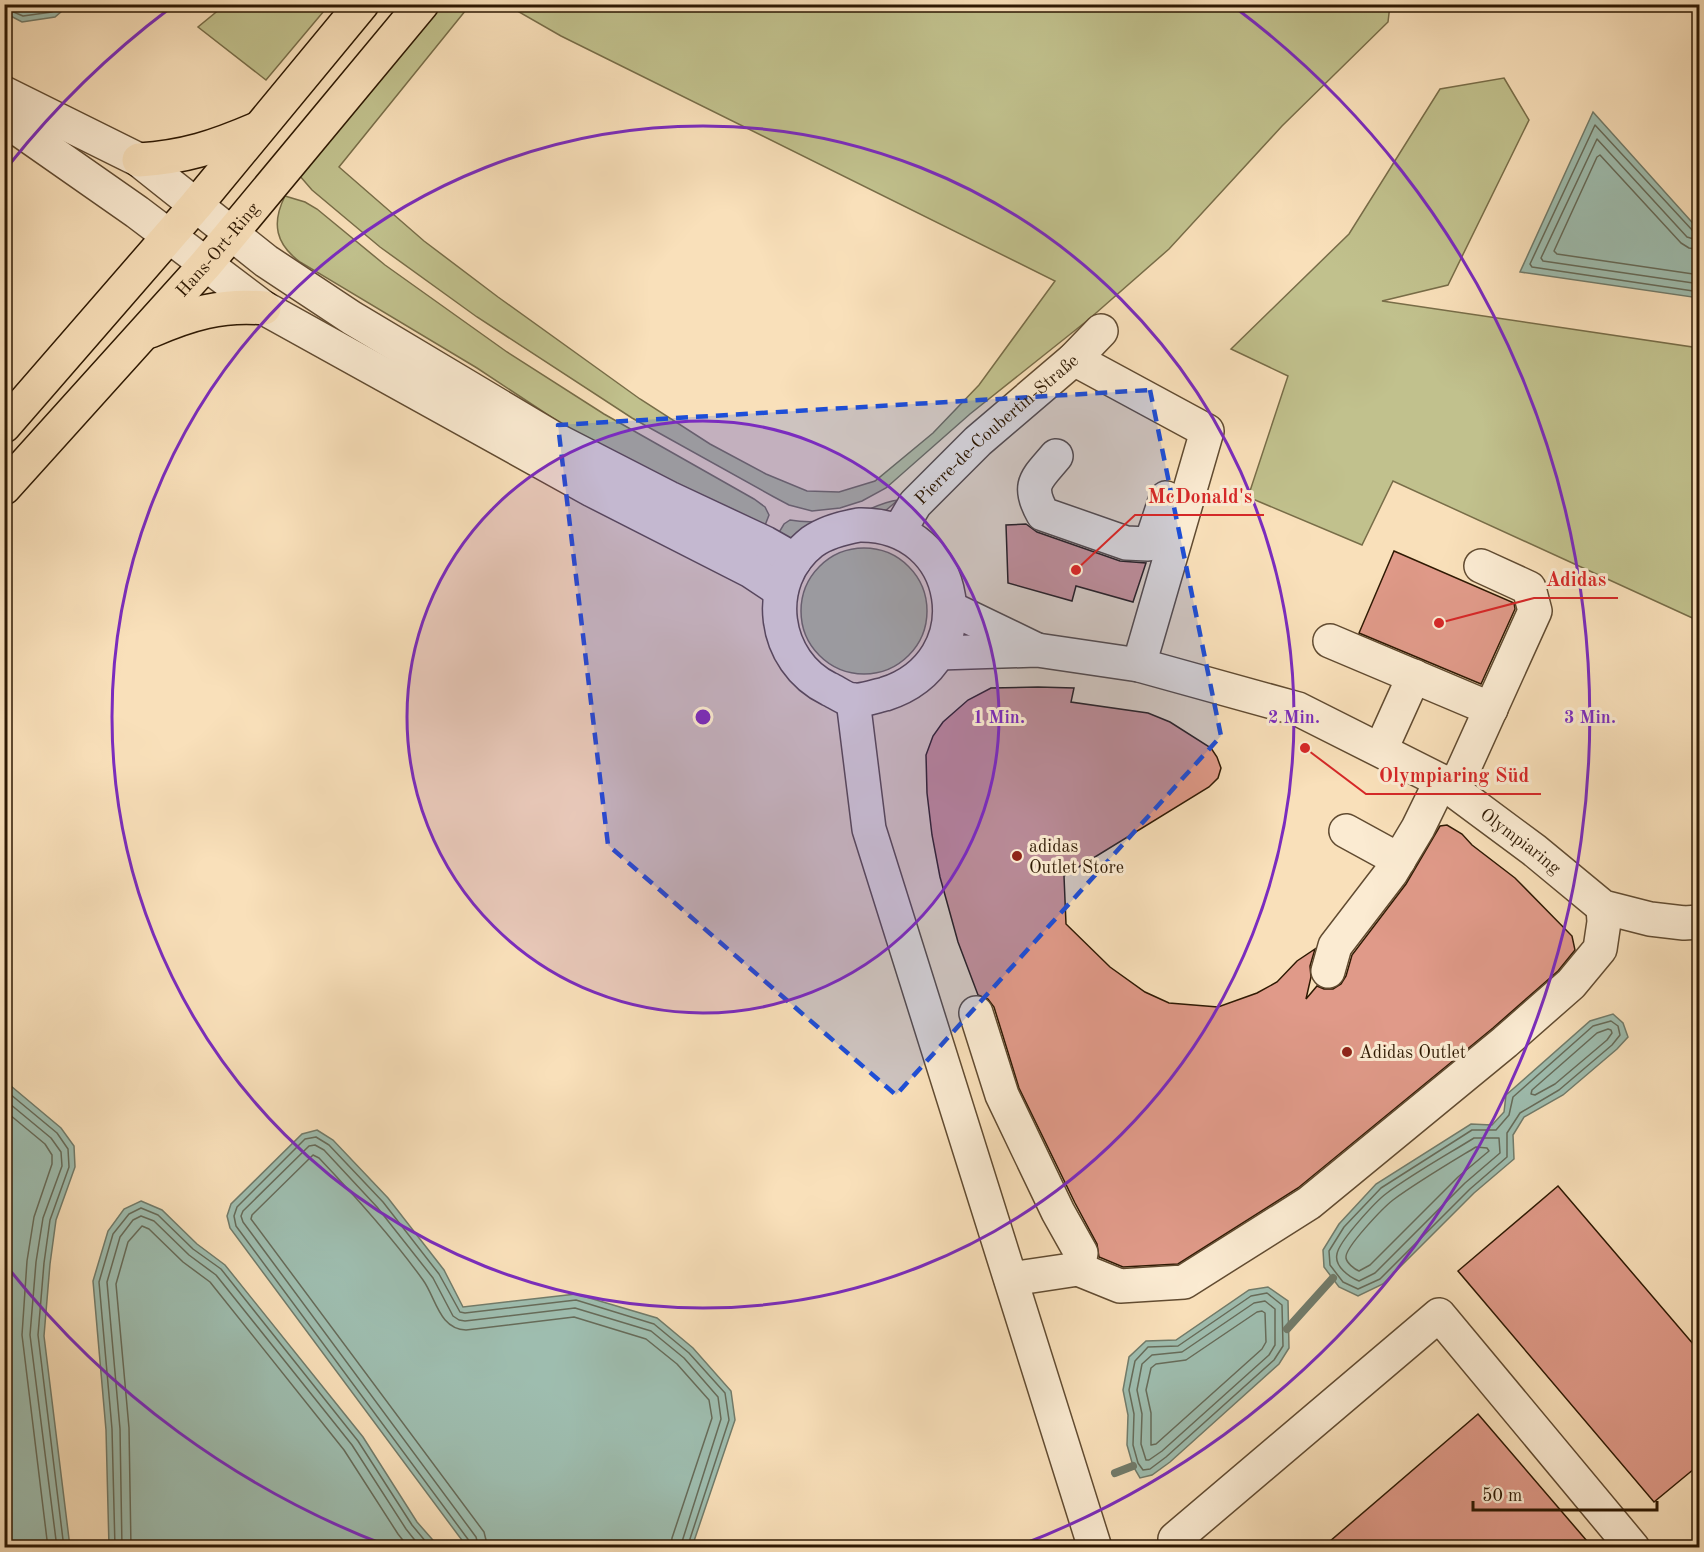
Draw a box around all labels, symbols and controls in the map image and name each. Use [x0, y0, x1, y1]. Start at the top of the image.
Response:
street label: Hans-Ort-Ring [173, 199, 263, 301]
street label: Pierre-de-Coubertin-Straße [912, 351, 1082, 509]
callout: McDonald's [1135, 477, 1264, 515]
text: McDonald's [1148, 488, 1252, 508]
callout: Adidas [1534, 560, 1618, 598]
text: Adidas [1546, 571, 1606, 591]
centre of rings [693, 707, 713, 727]
text: 1 Min. [973, 709, 1025, 727]
text: 2 Min. [1268, 709, 1320, 727]
text: 3 Min. [1564, 709, 1616, 727]
callout: Olympiaring Süd [1366, 756, 1541, 794]
text: Olympiaring Süd [1379, 767, 1529, 787]
street label: Olympiaring [1477, 805, 1564, 878]
place label: adidas Outlet Store [1029, 838, 1124, 877]
marker: adidas Outlet Store [1010, 849, 1024, 863]
place label: Adidas Outlet [1359, 1044, 1466, 1062]
marker: Adidas Outlet [1340, 1045, 1354, 1059]
scale bar [1473, 1474, 1658, 1512]
text: 50 m [1482, 1487, 1522, 1505]

